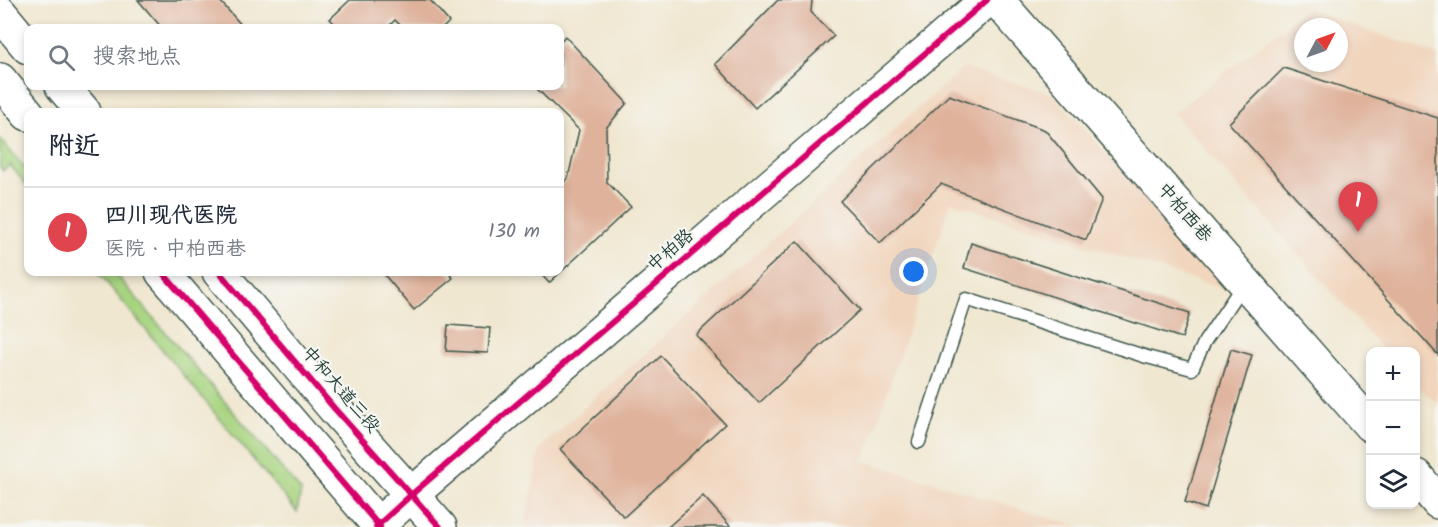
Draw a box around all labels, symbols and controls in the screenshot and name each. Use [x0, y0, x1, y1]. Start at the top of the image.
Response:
north arrow [1294, 18, 1348, 72]
search box [24, 24, 564, 90]
text: 搜索地点 [93, 40, 181, 75]
icon: search [45, 41, 78, 74]
text: 附近 [48, 126, 100, 168]
street label: 中柏西巷 [1149, 176, 1219, 250]
pin: 1 [1338, 182, 1378, 232]
text: 四川现代医院 [105, 199, 237, 234]
text: 1 [64, 216, 71, 248]
text: 130 m [488, 216, 540, 248]
street label: 中柏路 [641, 222, 701, 280]
text: 医院 · 中柏西巷 [105, 234, 246, 266]
your location [899, 257, 928, 286]
street label: 中和大道三段 [294, 340, 386, 440]
map controls [1366, 347, 1420, 509]
button: + [1366, 347, 1420, 401]
button: − [1366, 401, 1420, 455]
button: layers [1366, 455, 1420, 509]

